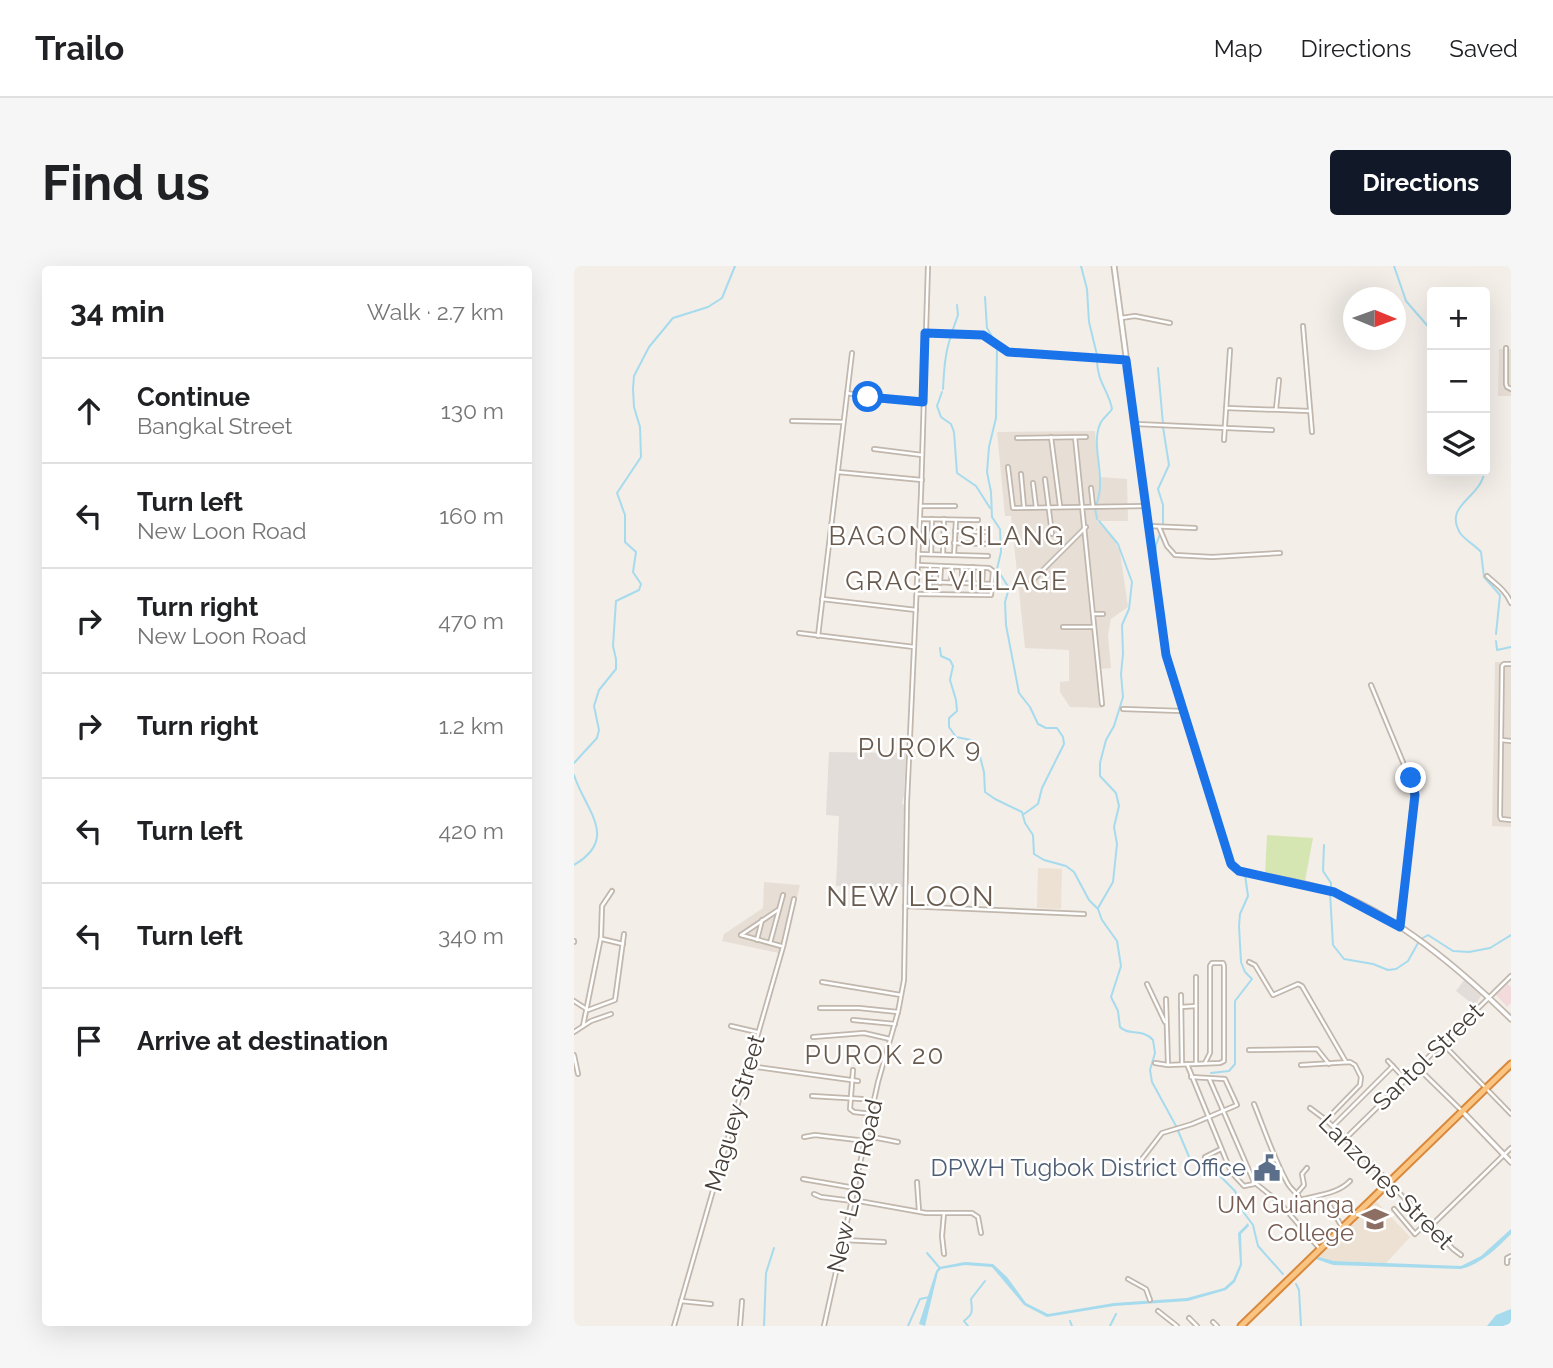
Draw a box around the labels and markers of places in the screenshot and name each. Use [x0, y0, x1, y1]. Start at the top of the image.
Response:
place label: DPWH Tugbok District Office [930, 1153, 1246, 1182]
public building icon: DPWH Tugbok District Office [1252, 1153, 1282, 1183]
place label: UM Guianga College [1217, 1190, 1354, 1247]
school or university icon: UM Guianga College [1360, 1204, 1390, 1234]

